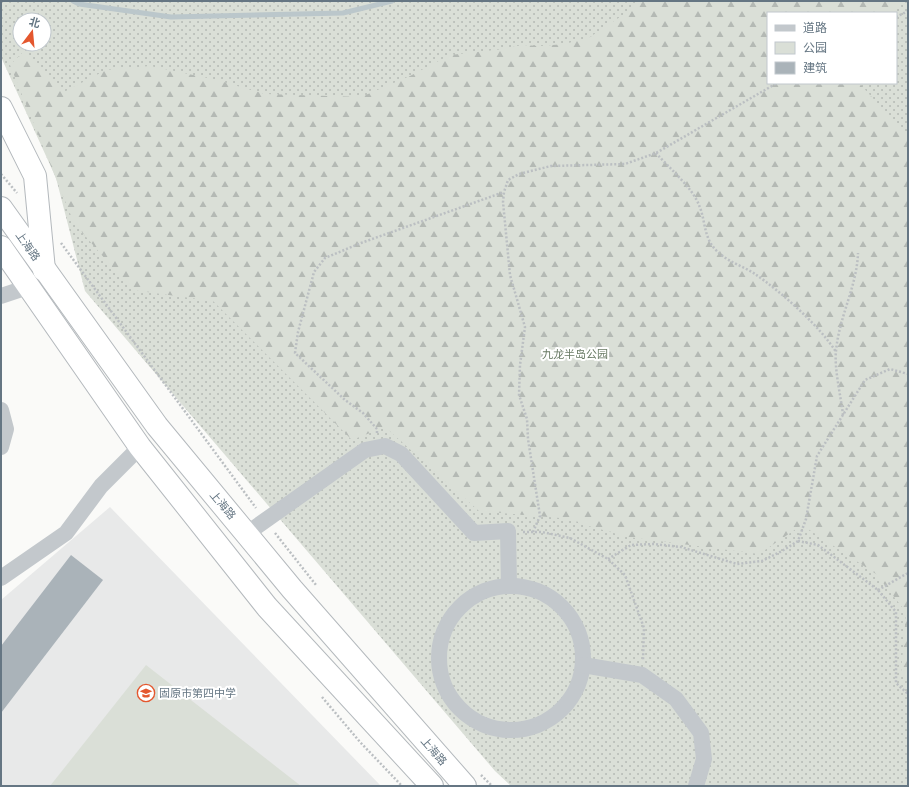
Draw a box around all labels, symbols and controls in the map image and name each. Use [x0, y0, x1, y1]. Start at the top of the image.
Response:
north arrow [12, 12, 52, 52]
legend [767, 12, 897, 84]
text: 北 [28, 15, 42, 30]
text: 道路 [803, 21, 827, 35]
text: 公园 [803, 41, 827, 55]
text: 建筑 [803, 61, 827, 75]
street label: 上海路 [14, 229, 42, 263]
park label: 九龙半岛公园 [542, 348, 608, 360]
street label: 上海路 [208, 489, 238, 521]
school or university icon: 固原市第四中学 [136, 683, 156, 703]
place label: 固原市第四中学 [159, 687, 236, 699]
street label: 上海路 [419, 735, 449, 767]

